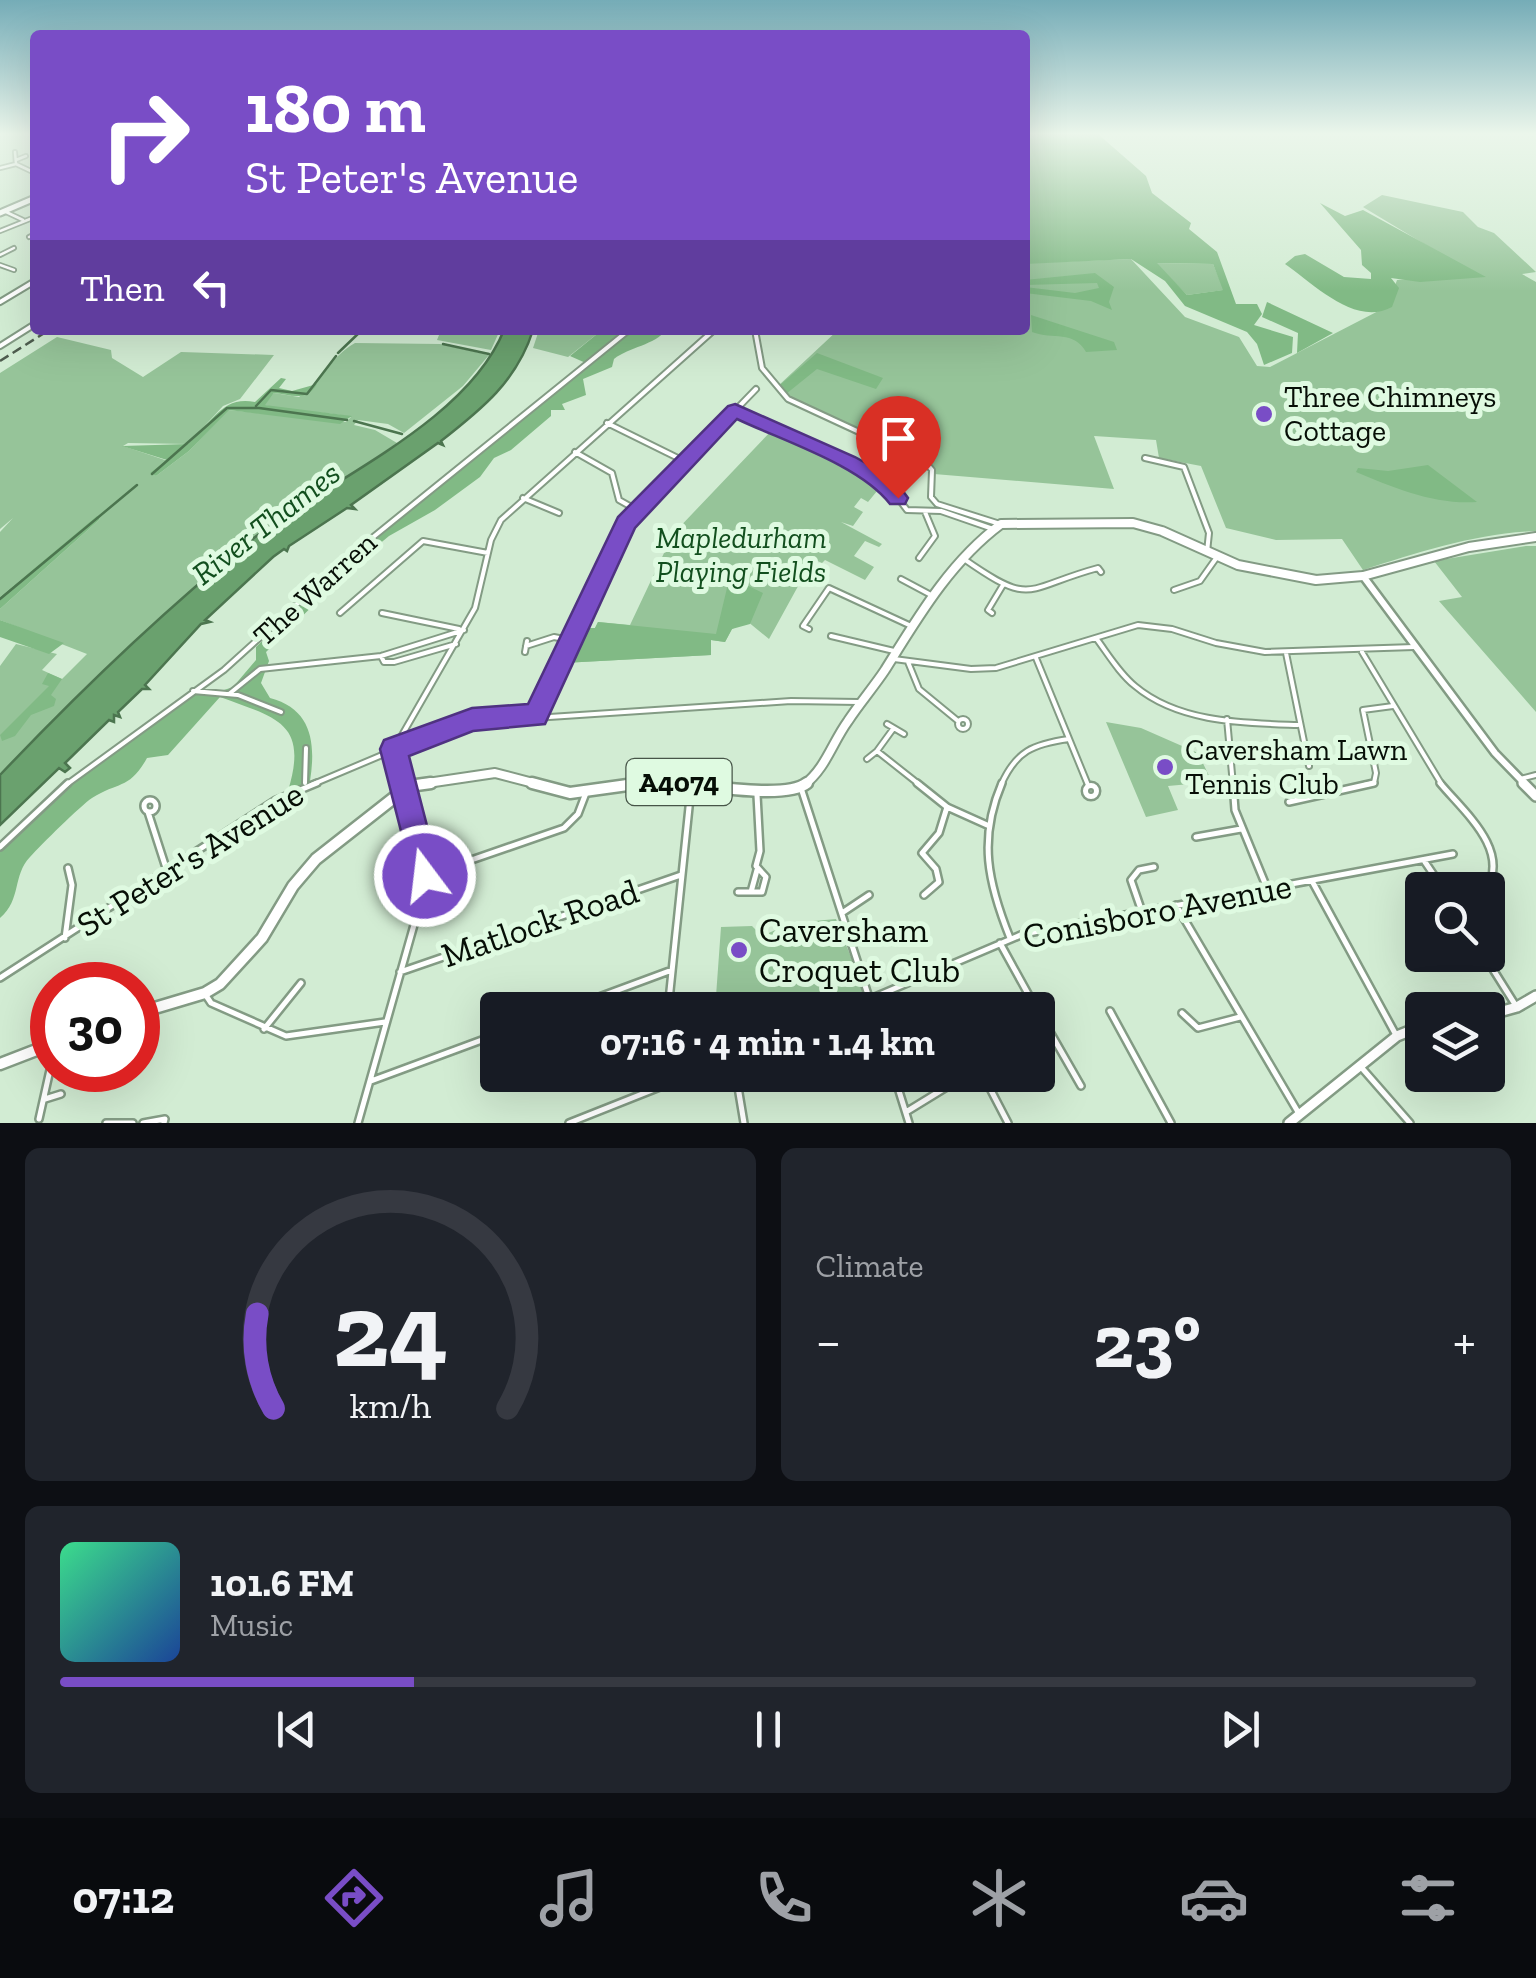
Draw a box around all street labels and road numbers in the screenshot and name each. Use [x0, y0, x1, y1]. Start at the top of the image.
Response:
street label: The Warren [246, 524, 384, 654]
road number: A4074 [626, 759, 732, 805]
street label: St Peter's Avenue [69, 772, 311, 946]
street label: Conisboro Avenue [1019, 864, 1295, 958]
street label: Matlock Road [436, 870, 644, 976]

